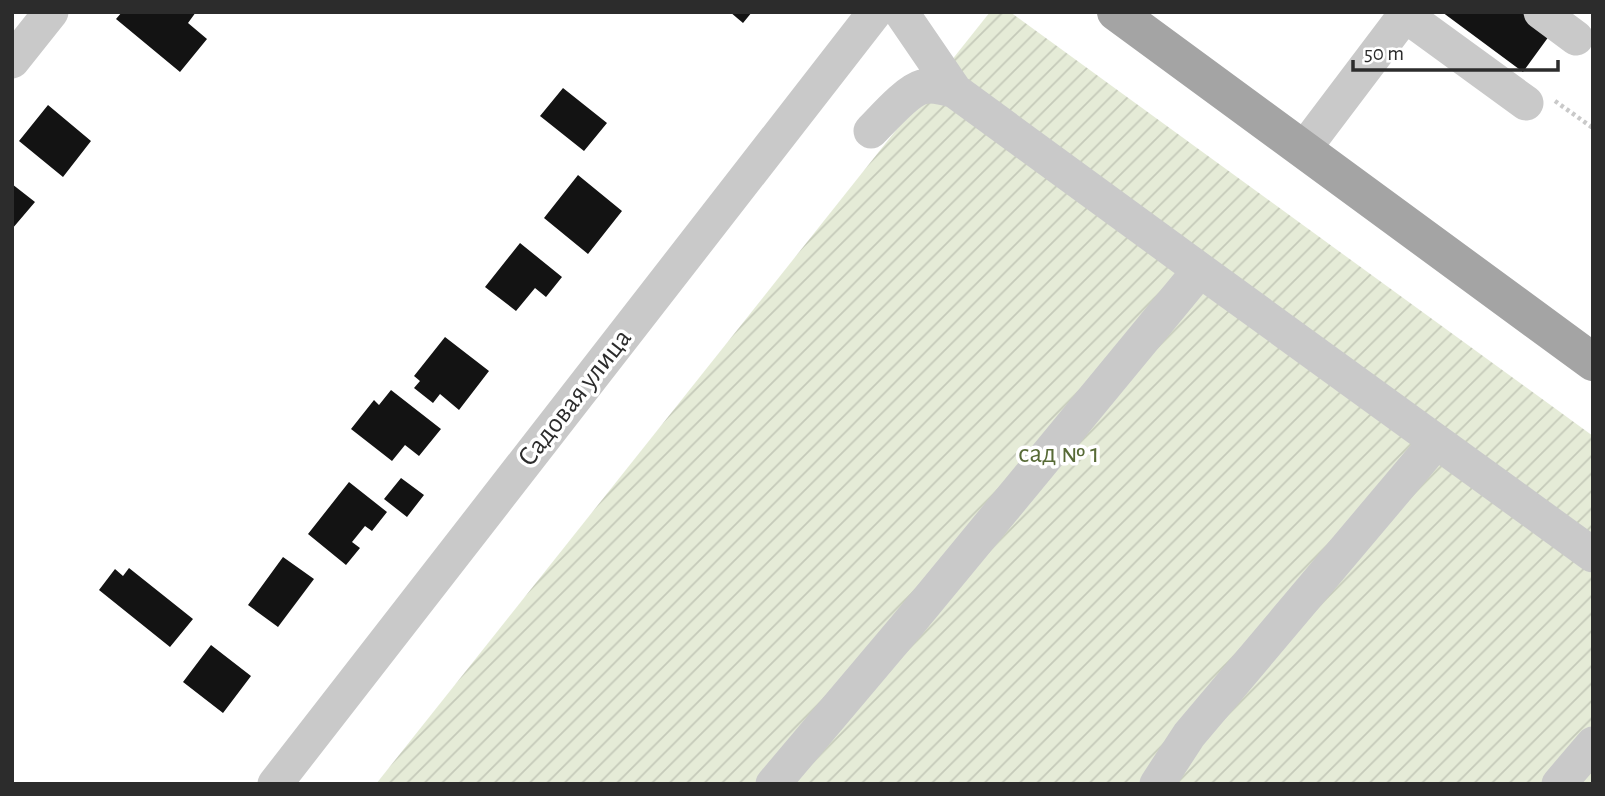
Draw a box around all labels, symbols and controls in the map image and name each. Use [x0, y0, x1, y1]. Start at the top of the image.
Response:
scale bar [1353, 28, 1558, 72]
text: 50 m [1364, 43, 1404, 64]
street label: Садовая улица [513, 324, 637, 472]
park label: сад № 1 [1018, 440, 1100, 468]

